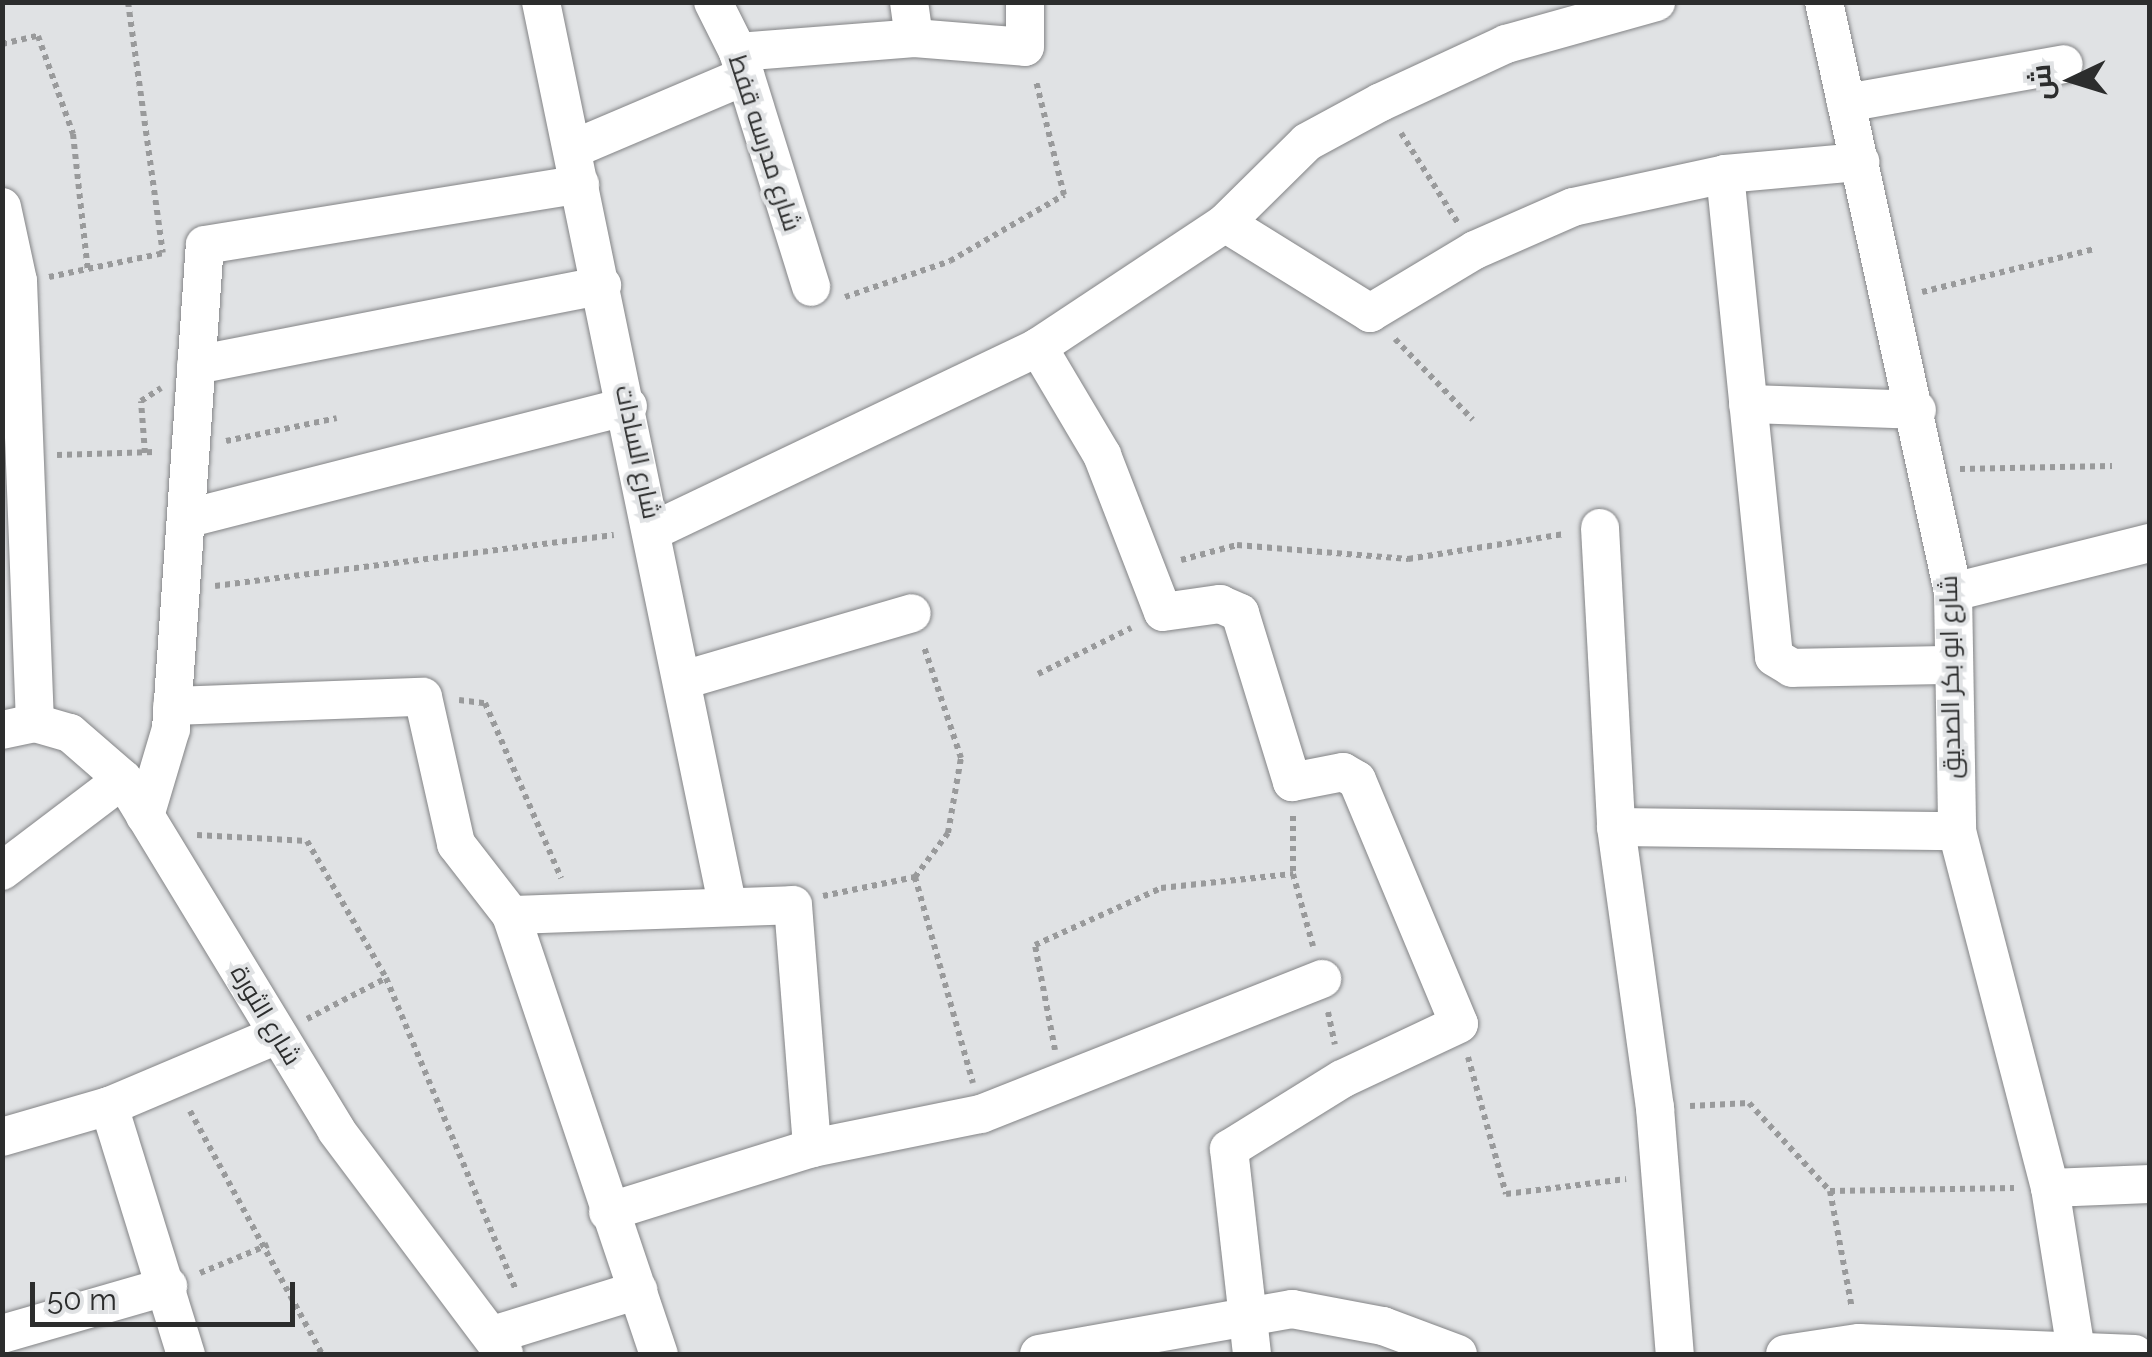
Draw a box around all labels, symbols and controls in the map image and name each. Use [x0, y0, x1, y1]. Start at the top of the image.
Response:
north arrow [2022, 30, 2122, 130]
street label: شارع مدرسه قفط [722, 51, 808, 235]
text: ش [2024, 63, 2059, 101]
street label: شارع السادات [609, 382, 667, 522]
street label: شارع ابو بكر الصديق [1933, 575, 1967, 779]
street label: شارع الثورة [224, 960, 308, 1070]
scale bar [35, 1262, 300, 1324]
text: 50 m [47, 1282, 117, 1317]

